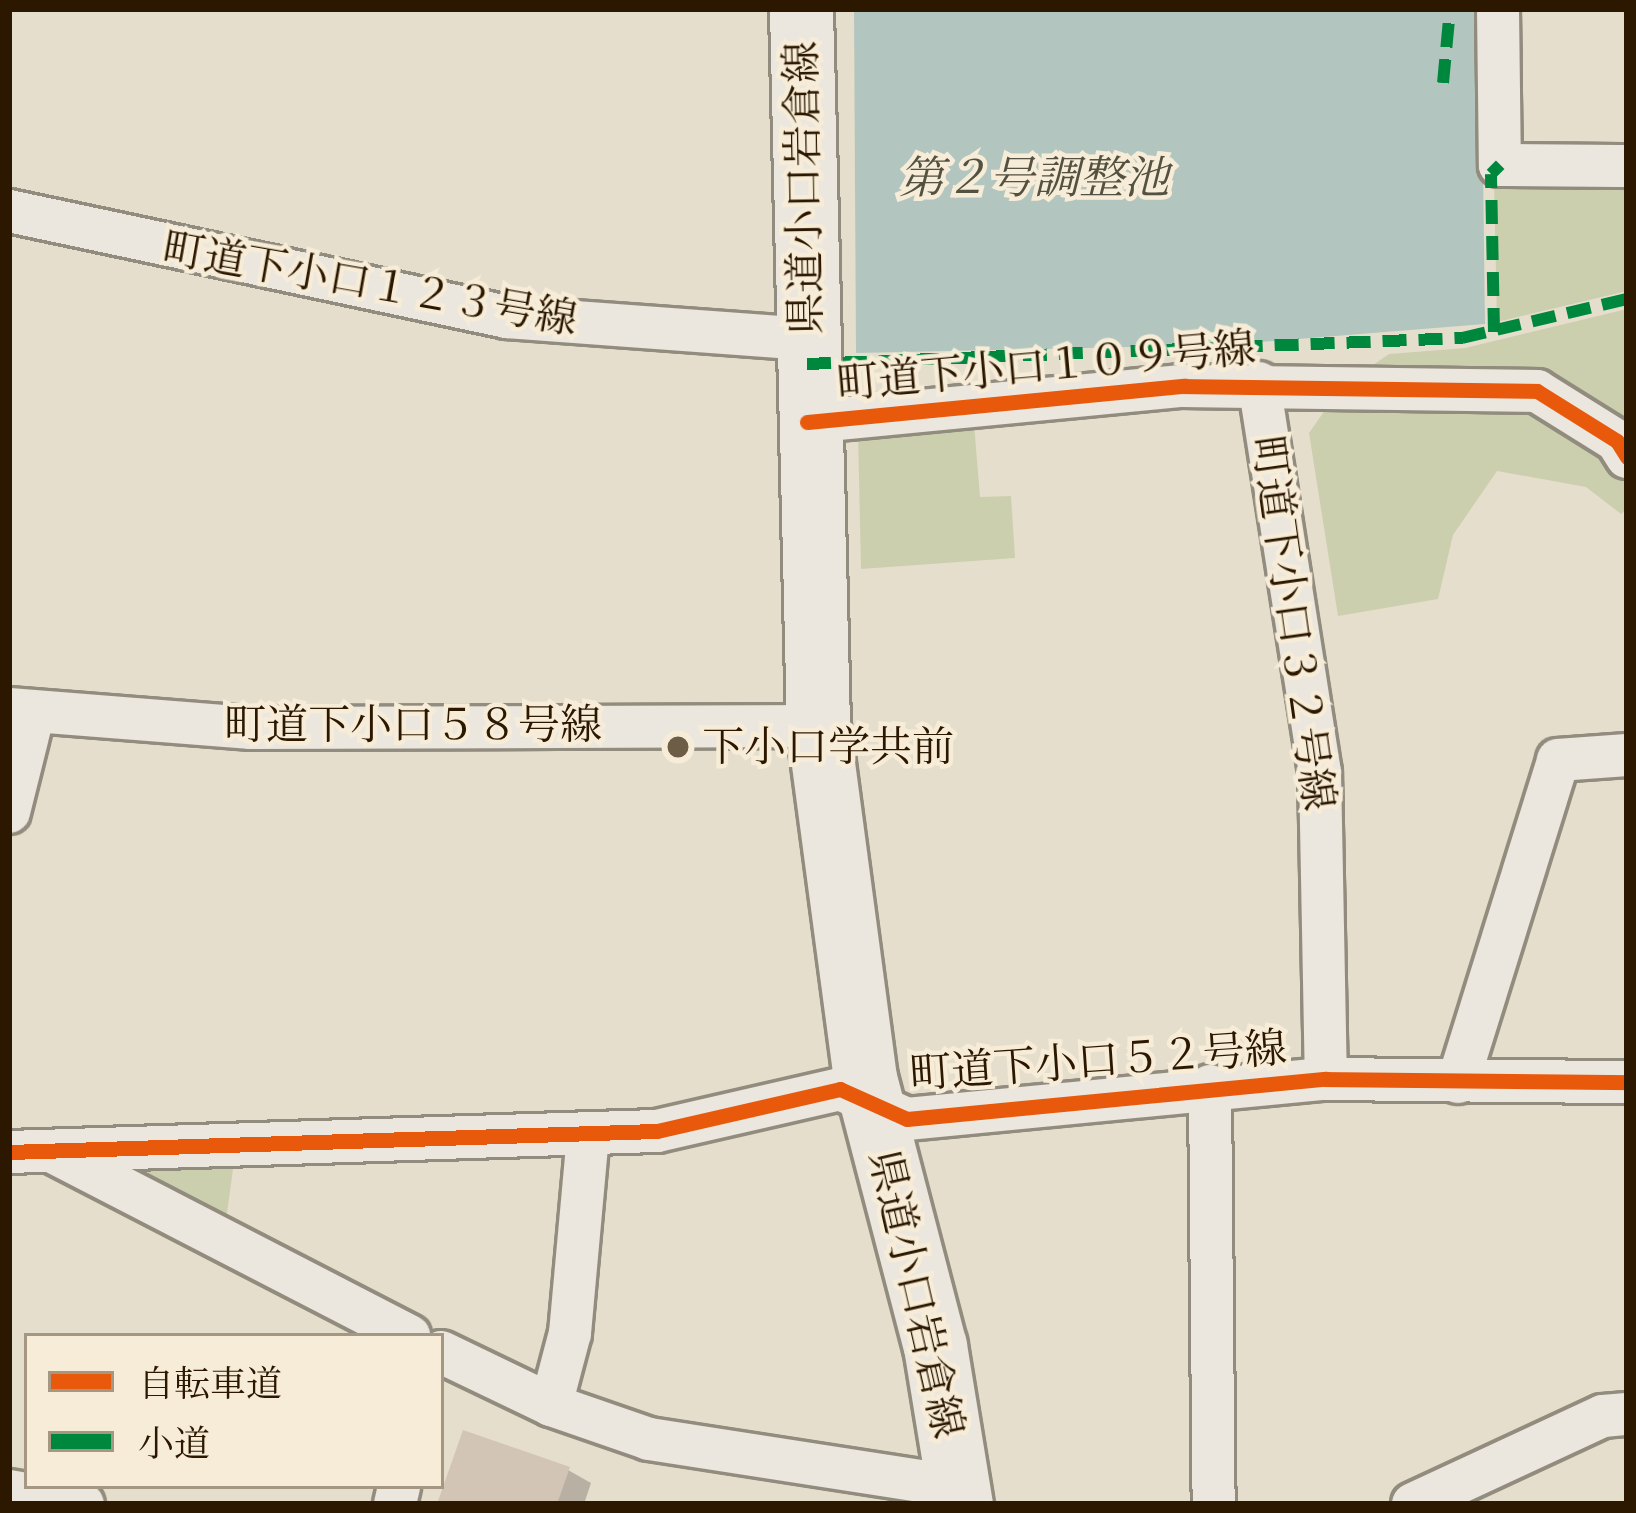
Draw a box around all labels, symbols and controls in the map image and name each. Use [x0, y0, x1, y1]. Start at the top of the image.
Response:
street label: 県道小口岩倉線 [776, 41, 832, 335]
water label: 第２号調整池 [899, 152, 1169, 206]
street label: 町道下小口１２３号線 [159, 223, 581, 345]
street label: 町道下小口１０９号線 [835, 323, 1257, 409]
street label: 町道下小口３２号線 [1242, 432, 1344, 814]
street label: 町道下小口５８号線 [224, 700, 602, 750]
place label: 下小口学共前 [702, 722, 954, 772]
marker: 下小口学共前 [665, 734, 691, 760]
street label: 町道下小口５２号線 [908, 1023, 1288, 1099]
street label: 県道小口岩倉線 [858, 1145, 974, 1443]
legend [24, 1333, 444, 1489]
text: 自転車道 [138, 1359, 282, 1408]
text: 小道 [138, 1419, 210, 1468]

